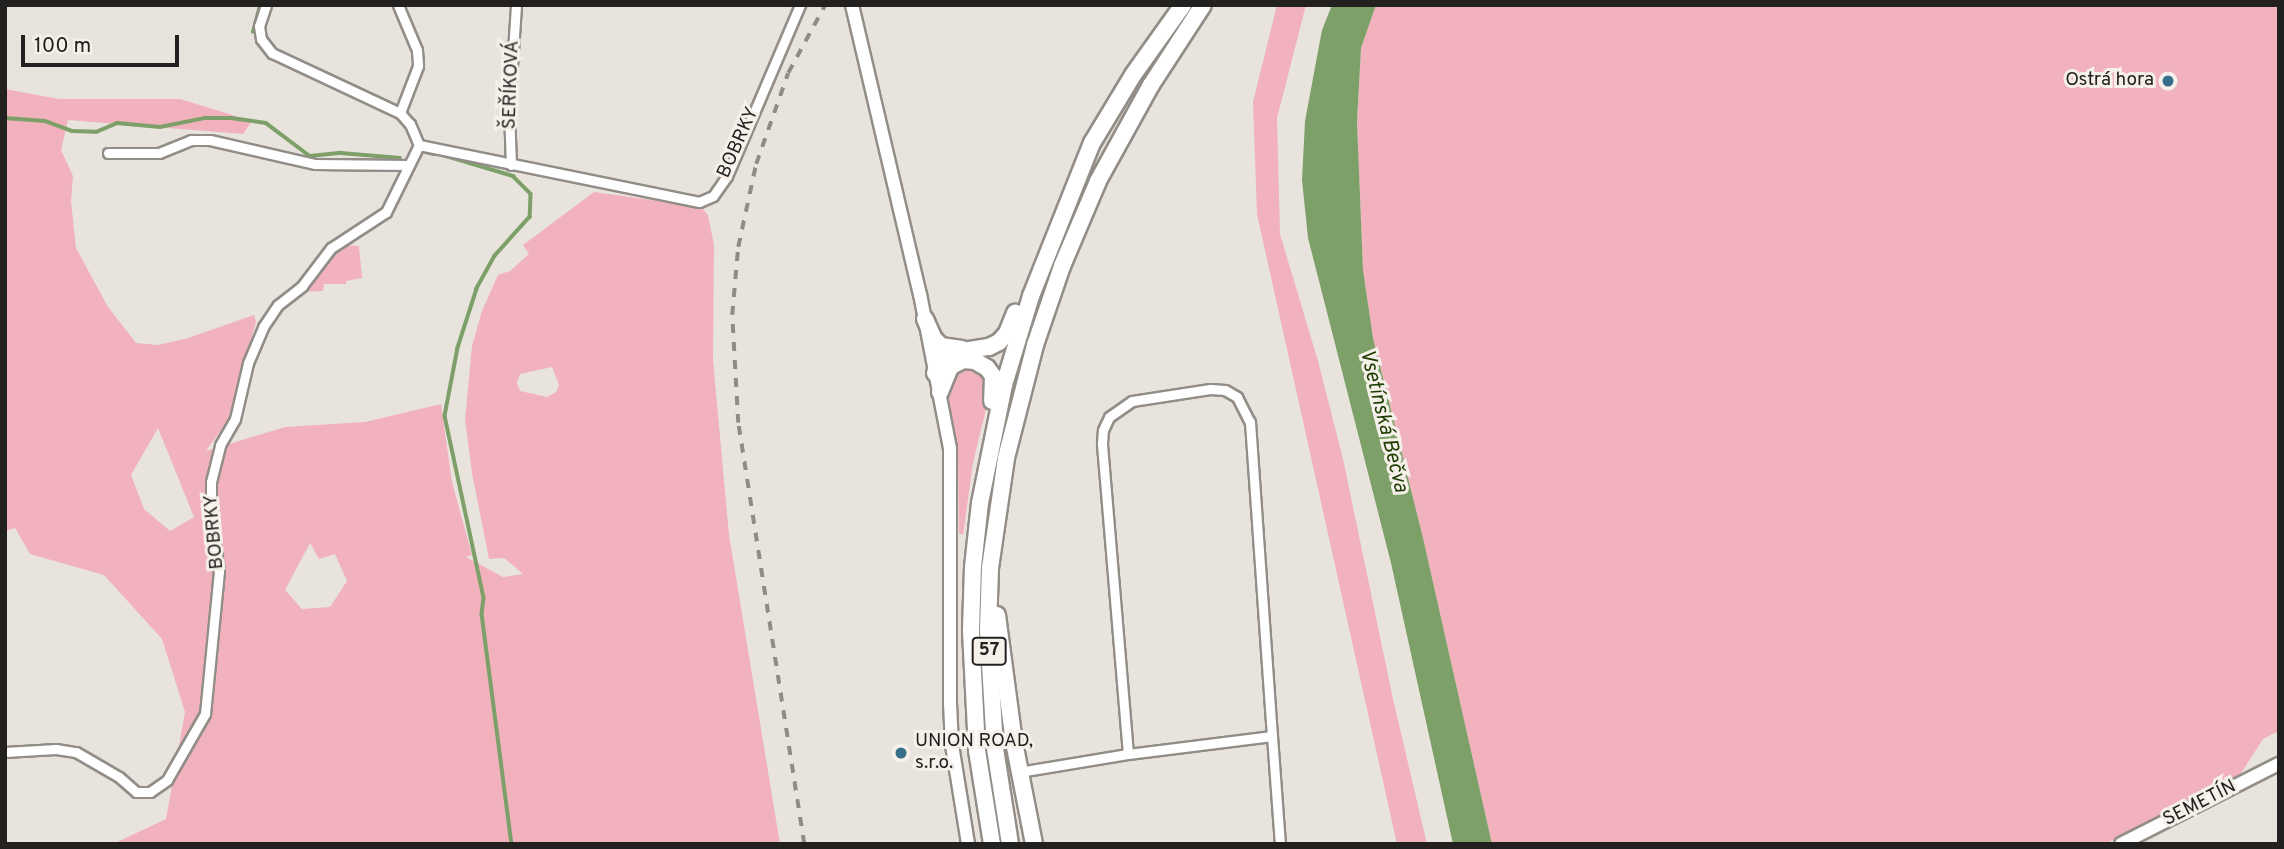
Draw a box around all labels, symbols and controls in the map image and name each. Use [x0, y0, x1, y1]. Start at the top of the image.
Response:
scale bar [24, 21, 182, 65]
text: 100 m [34, 33, 91, 60]
street label: ŠEŘÍKOVÁ [499, 40, 525, 130]
place label: Ostrá hora [2065, 70, 2154, 92]
marker: Ostrá hora [2160, 73, 2176, 89]
street label: BOBRKY [713, 104, 765, 182]
water label: Vsetínská Bečva [1353, 347, 1413, 495]
street label: BOBRKY [200, 494, 230, 570]
road number: 57 [972, 636, 1006, 666]
place label: UNION ROAD, s.r.o. [915, 731, 1033, 775]
marker: UNION ROAD, s.r.o. [893, 745, 909, 761]
street label: SEMETÍN [2160, 776, 2240, 832]

